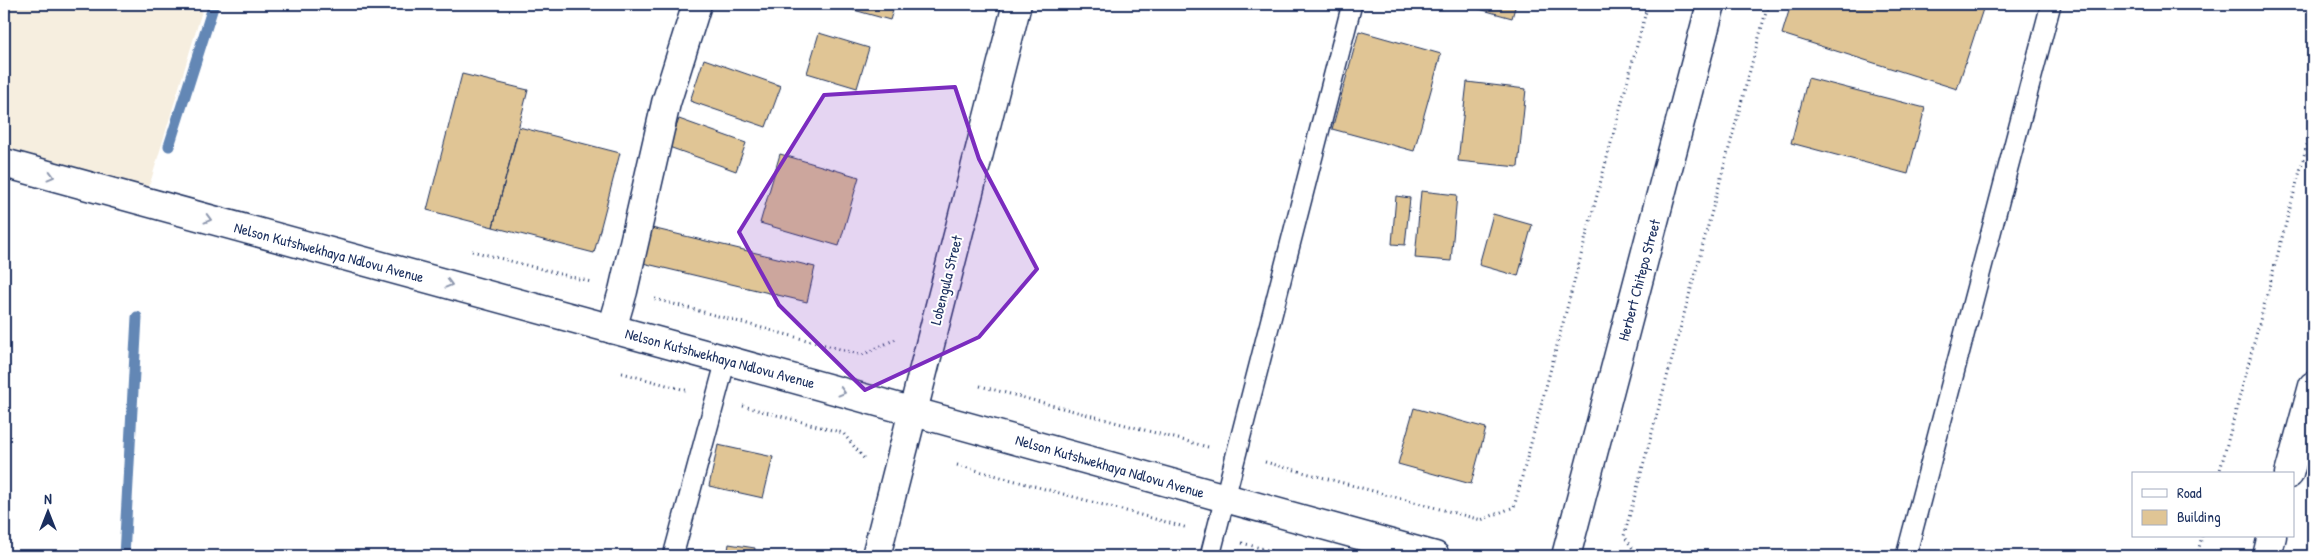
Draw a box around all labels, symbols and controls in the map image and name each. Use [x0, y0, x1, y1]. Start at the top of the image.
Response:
one-way arrow [46, 170, 55, 181]
one-way arrow [203, 213, 211, 223]
street label: Herbert Chitepo Street [1613, 216, 1666, 343]
street label: Nelson Kutshwekhaya Ndlovu Avenue [232, 217, 426, 287]
street label: Lobengula Street [925, 232, 967, 327]
one-way arrow [444, 279, 452, 289]
street label: Nelson Kutshwekhaya Ndlovu Avenue [623, 323, 817, 393]
one-way arrow [837, 386, 845, 396]
street label: Nelson Kutshwekhaya Ndlovu Avenue [1013, 429, 1207, 503]
legend [2132, 472, 2294, 538]
text: Road [2177, 482, 2202, 503]
north arrow [22, 488, 72, 538]
text: N [44, 489, 52, 508]
text: Building [2177, 506, 2221, 527]

